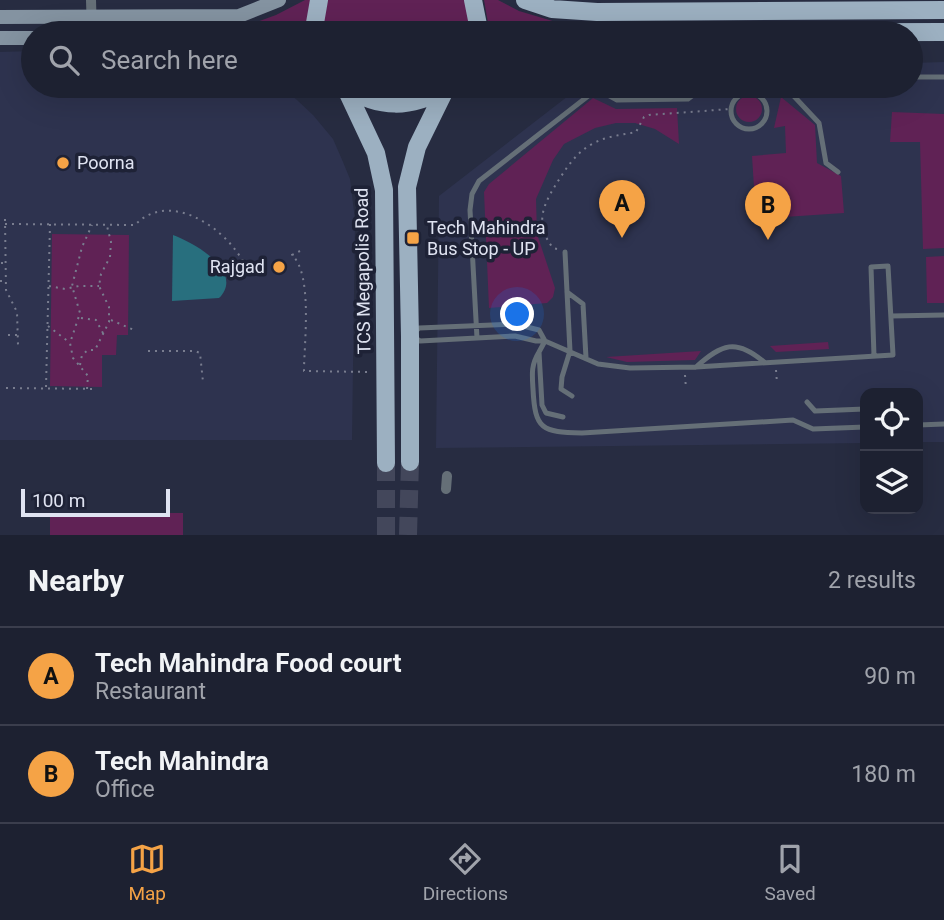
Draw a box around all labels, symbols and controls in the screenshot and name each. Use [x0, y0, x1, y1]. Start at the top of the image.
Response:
search box [21, 21, 923, 98]
icon: search [45, 41, 83, 79]
text: Search here [101, 45, 238, 75]
place label: Poorna [77, 152, 135, 173]
marker: Poorna [55, 155, 71, 171]
pin: A [599, 180, 645, 238]
pin: B [745, 182, 791, 240]
street label: TCS Megapolis Road [351, 187, 374, 355]
place label: Tech Mahindra Bus Stop - UP [427, 217, 546, 259]
marker: Tech Mahindra Bus Stop - UP [405, 230, 421, 246]
place label: Rajgad [210, 256, 265, 277]
marker: Rajgad [271, 259, 287, 275]
your location [500, 297, 534, 331]
map controls [860, 388, 923, 514]
button: locate [860, 388, 923, 451]
button: layers [860, 451, 923, 514]
scale bar [21, 486, 170, 518]
text: 100 m [32, 489, 85, 512]
text: Nearby [28, 563, 124, 598]
text: 2 results [828, 567, 916, 594]
text: Tech Mahindra Food court [95, 648, 402, 678]
text: A [43, 663, 59, 690]
text: 90 m [864, 663, 916, 690]
text: Restaurant [95, 678, 206, 705]
text: Tech Mahindra [95, 746, 269, 776]
text: B [44, 761, 58, 788]
text: 180 m [851, 761, 916, 788]
text: Office [95, 776, 155, 803]
tab: Map [128, 840, 166, 905]
tab: Directions [423, 840, 508, 905]
tab: Saved [764, 840, 816, 905]

